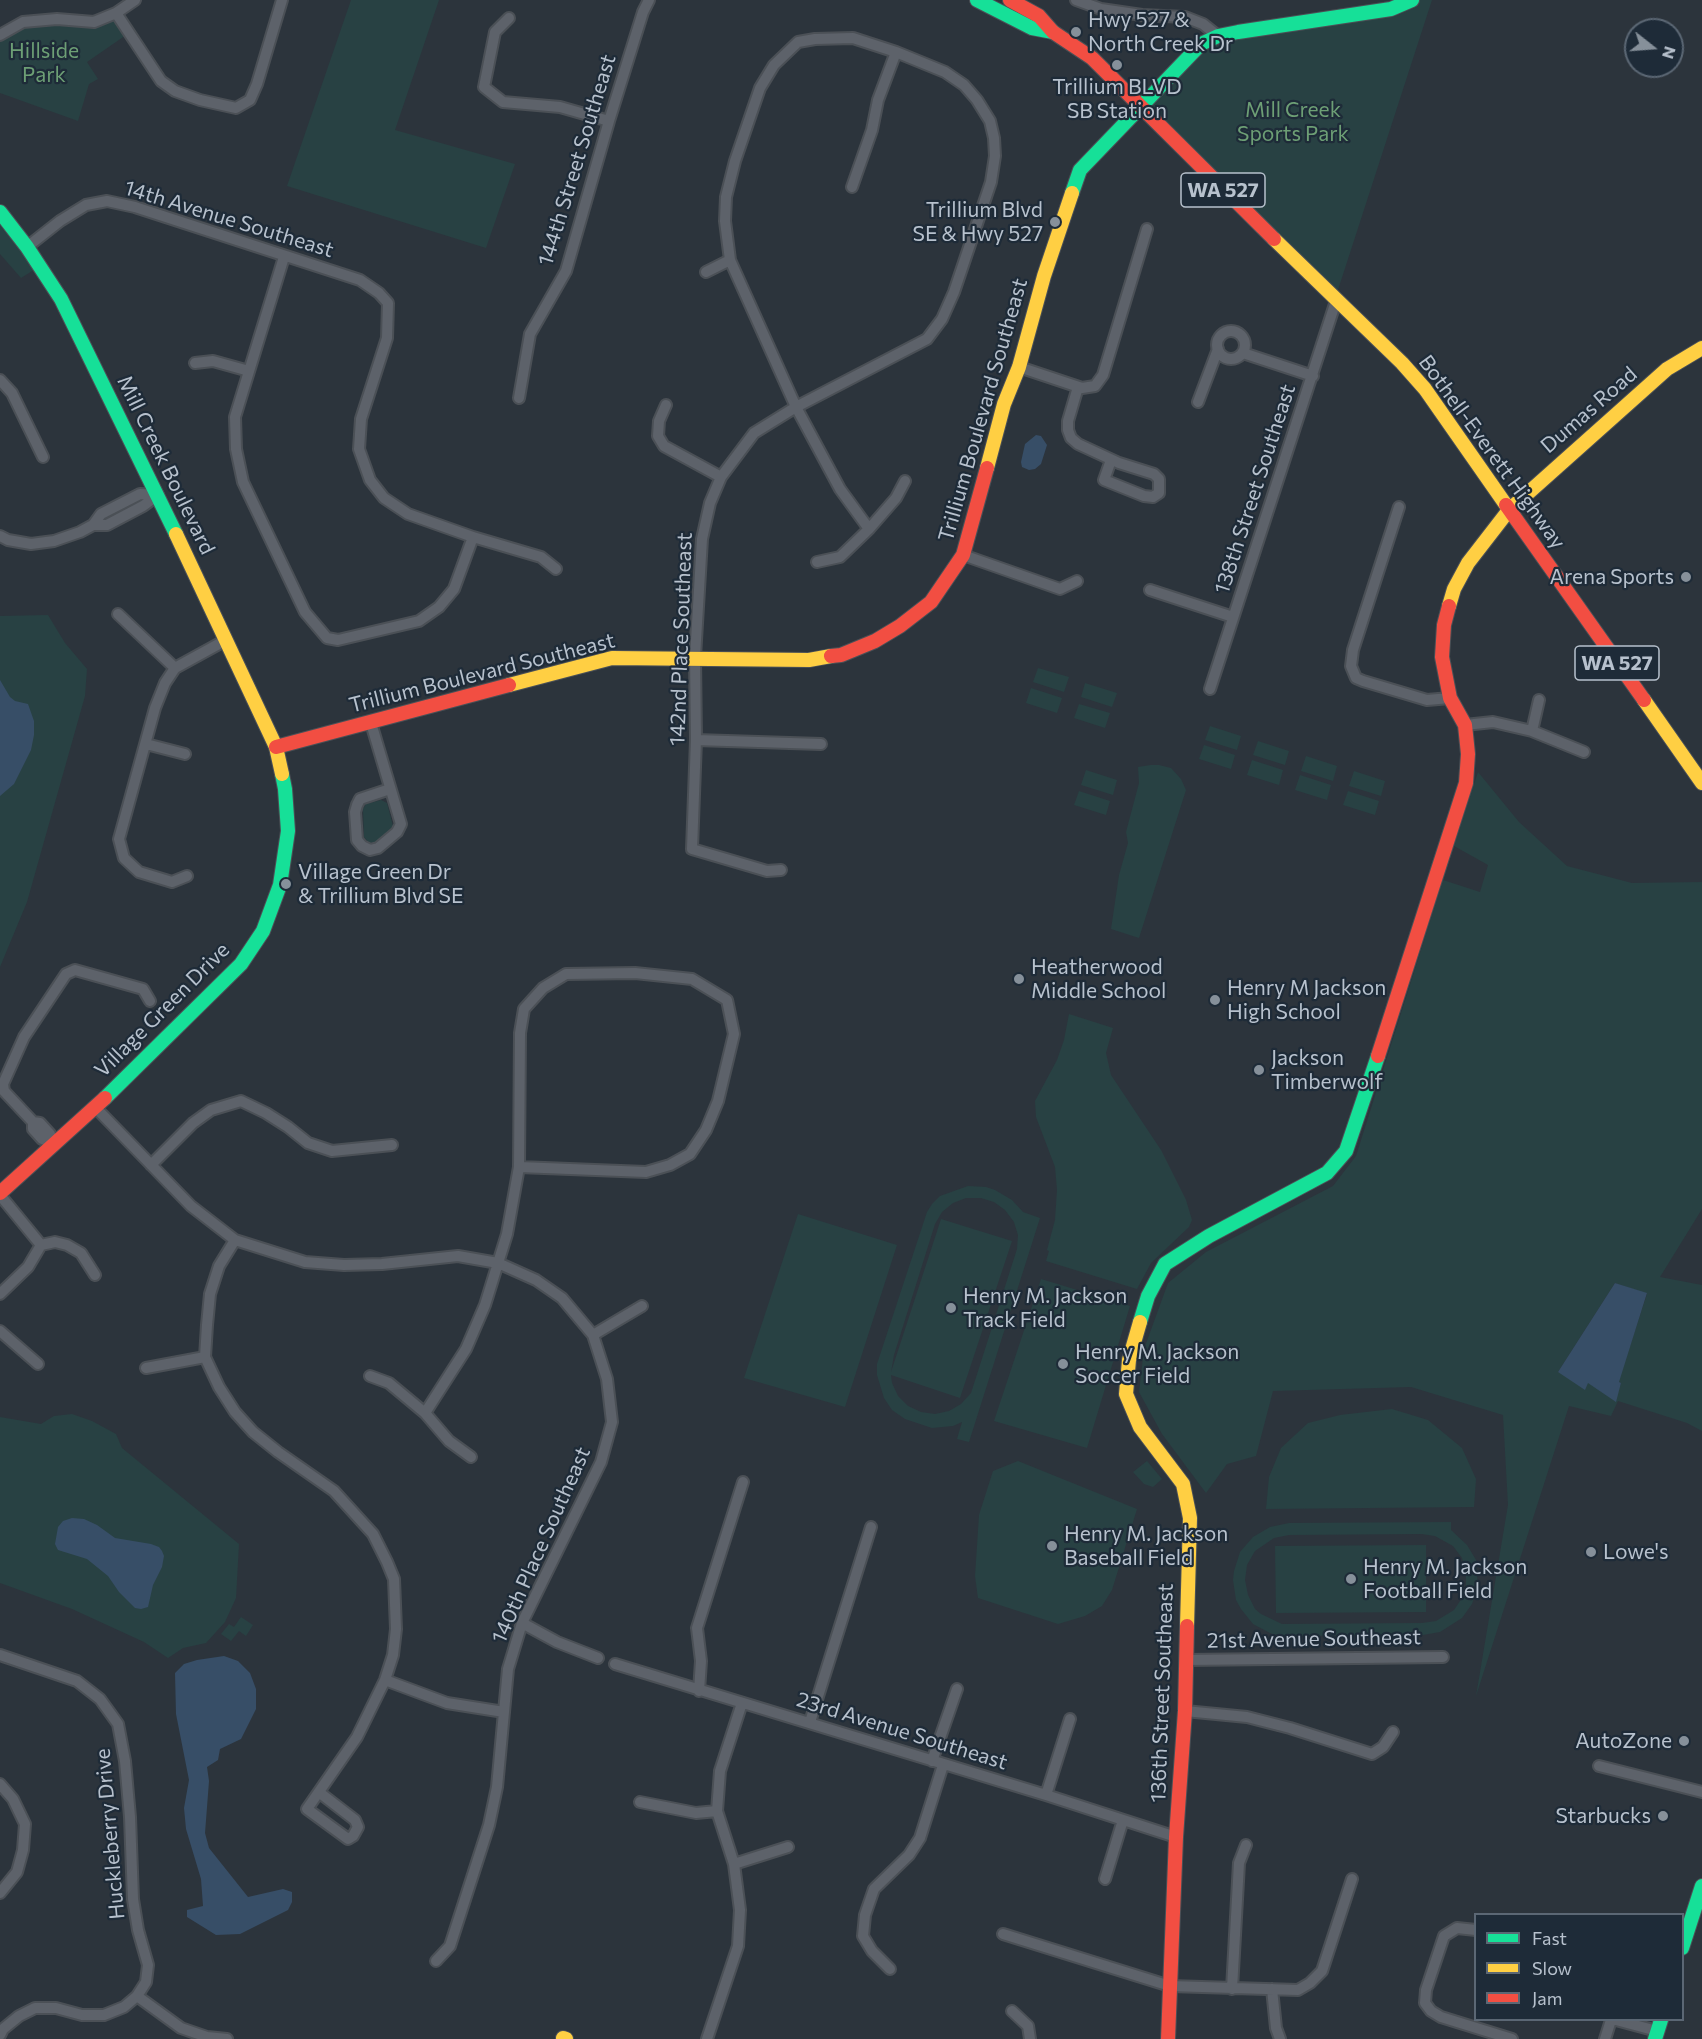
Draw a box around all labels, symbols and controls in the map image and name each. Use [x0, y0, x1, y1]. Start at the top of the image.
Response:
place label: Hwy 527 & North Creek Dr [1088, 7, 1233, 57]
north arrow [1624, 18, 1684, 78]
marker: Hwy 527 & North Creek Dr [1069, 25, 1083, 39]
park label: Hillside Park [9, 38, 79, 88]
text: N [1659, 44, 1681, 61]
street label: 144th Street Southeast [533, 51, 621, 269]
marker: Trillium BLVD SB Station [1110, 58, 1124, 72]
place label: Trillium BLVD SB Station [1052, 74, 1182, 124]
park label: Mill Creek Sports Park [1237, 97, 1349, 147]
road number: WA 527 [1181, 173, 1265, 207]
street label: 14th Avenue Southeast [121, 175, 337, 263]
place label: Trillium Blvd SE & Hwy 527 [913, 197, 1043, 247]
marker: Trillium Blvd SE & Hwy 527 [1048, 215, 1062, 229]
street label: Trillium Boulevard Southeast [933, 275, 1033, 545]
street label: Bothell-Everett Highway [1413, 350, 1571, 554]
street label: Dumas Road [1536, 361, 1642, 459]
street label: Mill Creek Boulevard [112, 371, 220, 559]
street label: 138th Street Southeast [1209, 381, 1301, 597]
street label: 142nd Place Southeast [665, 532, 697, 746]
place label: Arena Sports [1550, 564, 1674, 590]
marker: Arena Sports [1679, 570, 1693, 584]
street label: Trillium Boulevard Southeast [347, 628, 617, 718]
road number: WA 527 [1575, 646, 1659, 680]
place label: Village Green Dr & Trillium Blvd SE [298, 859, 463, 909]
marker: Village Green Dr & Trillium Blvd SE [279, 877, 293, 891]
street label: Village Green Drive [89, 937, 235, 1083]
place label: Heatherwood Middle School [1031, 954, 1166, 1004]
marker: Heatherwood Middle School [1012, 972, 1026, 986]
place label: Henry M Jackson High School [1227, 975, 1386, 1025]
marker: Henry M Jackson High School [1208, 993, 1222, 1007]
place label: Jackson Timberwolf [1271, 1045, 1383, 1095]
marker: Jackson Timberwolf [1252, 1063, 1266, 1077]
place label: Henry M. Jackson Track Field [963, 1283, 1127, 1333]
marker: Henry M. Jackson Track Field [944, 1301, 958, 1315]
place label: Henry M. Jackson Soccer Field [1075, 1339, 1239, 1389]
marker: Henry M. Jackson Soccer Field [1056, 1357, 1070, 1371]
street label: 140th Place Southeast [486, 1443, 596, 1647]
place label: Henry M. Jackson Baseball Field [1064, 1521, 1228, 1571]
marker: Henry M. Jackson Baseball Field [1045, 1539, 1059, 1553]
place label: Lowe's [1603, 1539, 1669, 1565]
marker: Lowe's [1584, 1545, 1598, 1559]
place label: Henry M. Jackson Football Field [1363, 1554, 1527, 1604]
marker: Henry M. Jackson Football Field [1344, 1572, 1358, 1586]
street label: 136th Street Southeast [1146, 1583, 1178, 1803]
street label: 21st Avenue Southeast [1207, 1625, 1421, 1653]
street label: 23rd Avenue Southeast [793, 1687, 1011, 1775]
place label: AutoZone [1575, 1728, 1672, 1754]
marker: AutoZone [1677, 1734, 1691, 1748]
street label: Huckleberry Drive [90, 1747, 130, 1921]
place label: Starbucks [1555, 1803, 1651, 1829]
marker: Starbucks [1656, 1809, 1670, 1823]
legend [1474, 1913, 1684, 2021]
text: Fast [1532, 1927, 1567, 1949]
text: Slow [1532, 1957, 1572, 1979]
text: Jam [1532, 1987, 1562, 2009]

